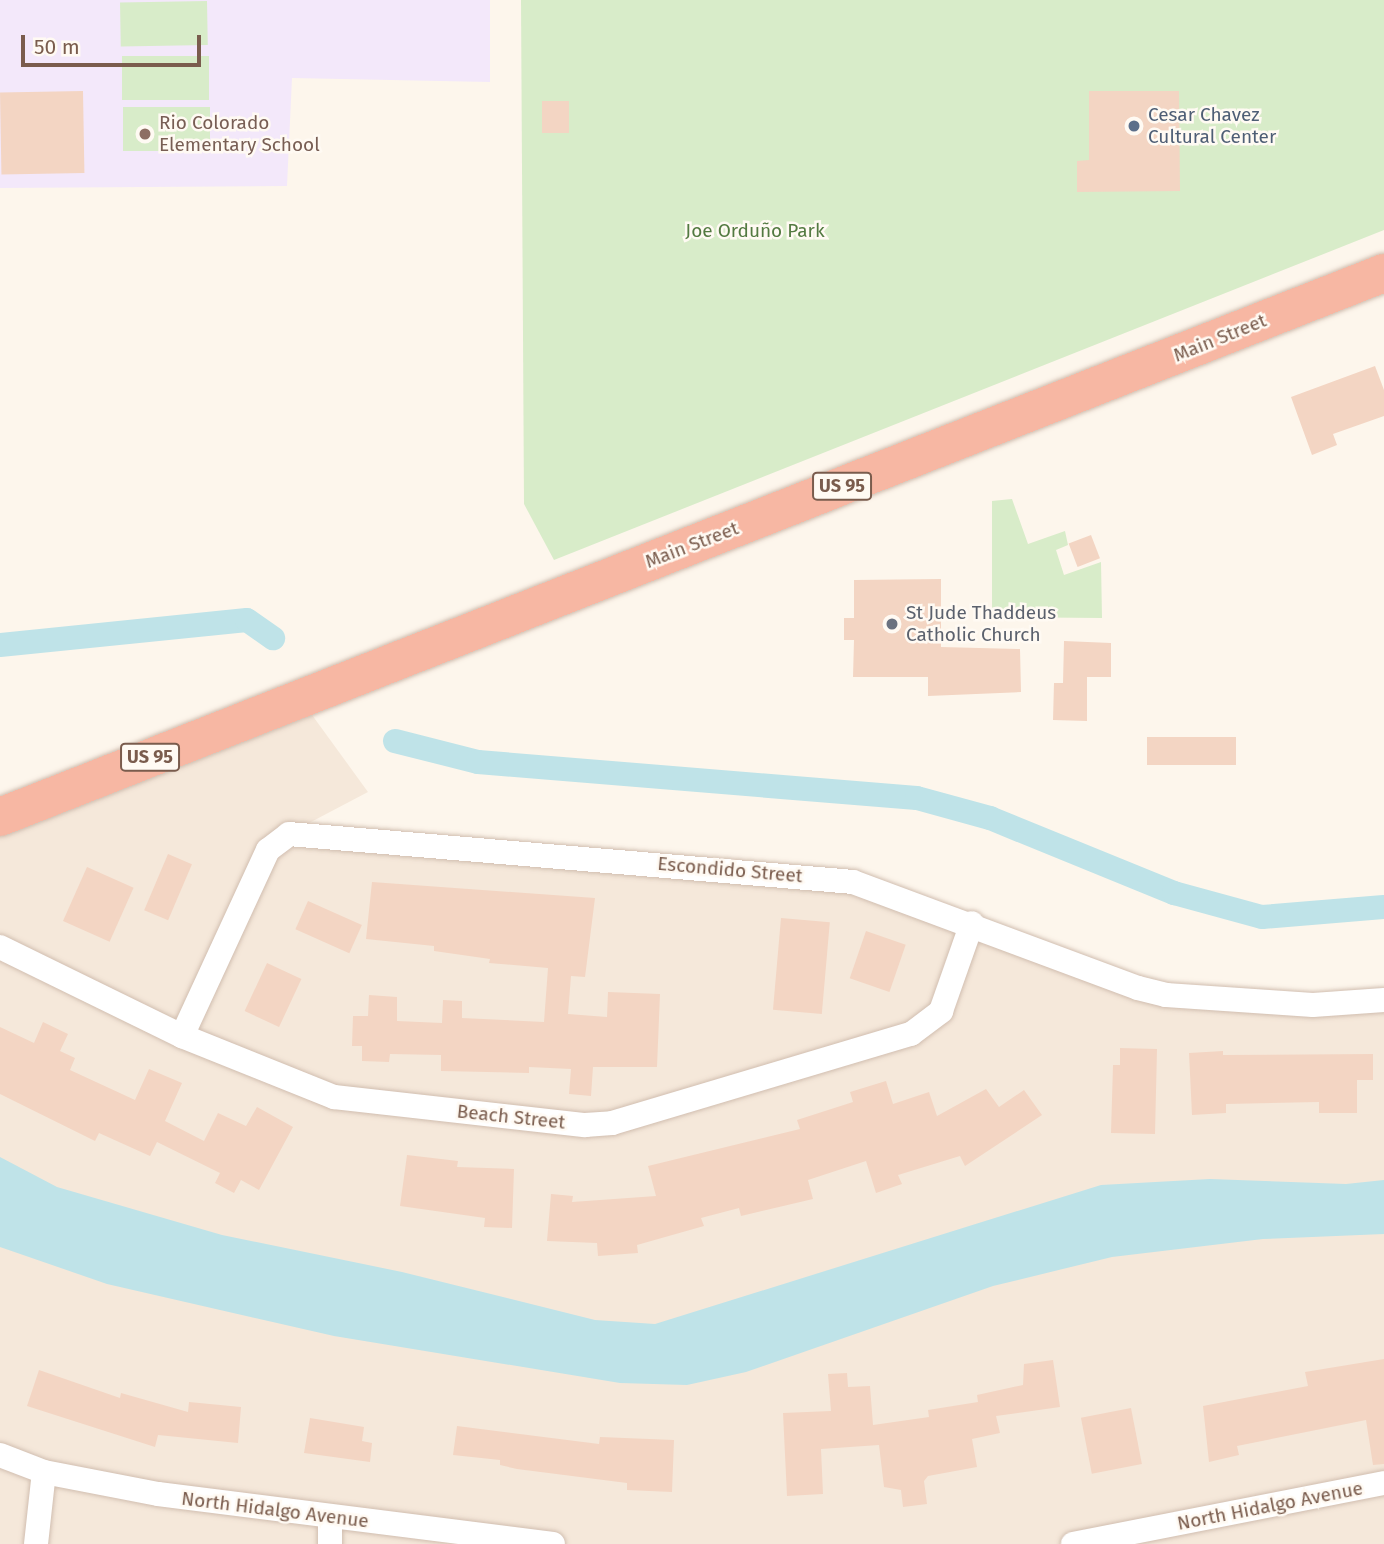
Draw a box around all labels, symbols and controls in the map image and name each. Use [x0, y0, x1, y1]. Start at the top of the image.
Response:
scale bar [24, 21, 205, 65]
text: 50 m [34, 34, 80, 60]
place label: Cesar Chavez Cultural Center [1148, 104, 1276, 148]
place label: Rio Colorado Elementary School [159, 112, 320, 156]
marker: Cesar Chavez Cultural Center [1126, 118, 1142, 134]
marker: Rio Colorado Elementary School [137, 126, 153, 142]
park label: Joe Orduño Park [685, 220, 825, 242]
street label: Main Street [1170, 309, 1270, 367]
road number: US 95 [810, 472, 874, 500]
street label: Main Street [642, 517, 742, 573]
place label: St Jude Thaddeus Catholic Church [906, 602, 1056, 646]
marker: St Jude Thaddeus Catholic Church [884, 616, 900, 632]
road number: US 95 [118, 742, 182, 772]
street label: Escondido Street [656, 852, 804, 888]
street label: Beach Street [456, 1100, 566, 1134]
street label: North Hidalgo Avenue [1175, 1477, 1365, 1535]
street label: North Hidalgo Avenue [180, 1487, 370, 1533]

